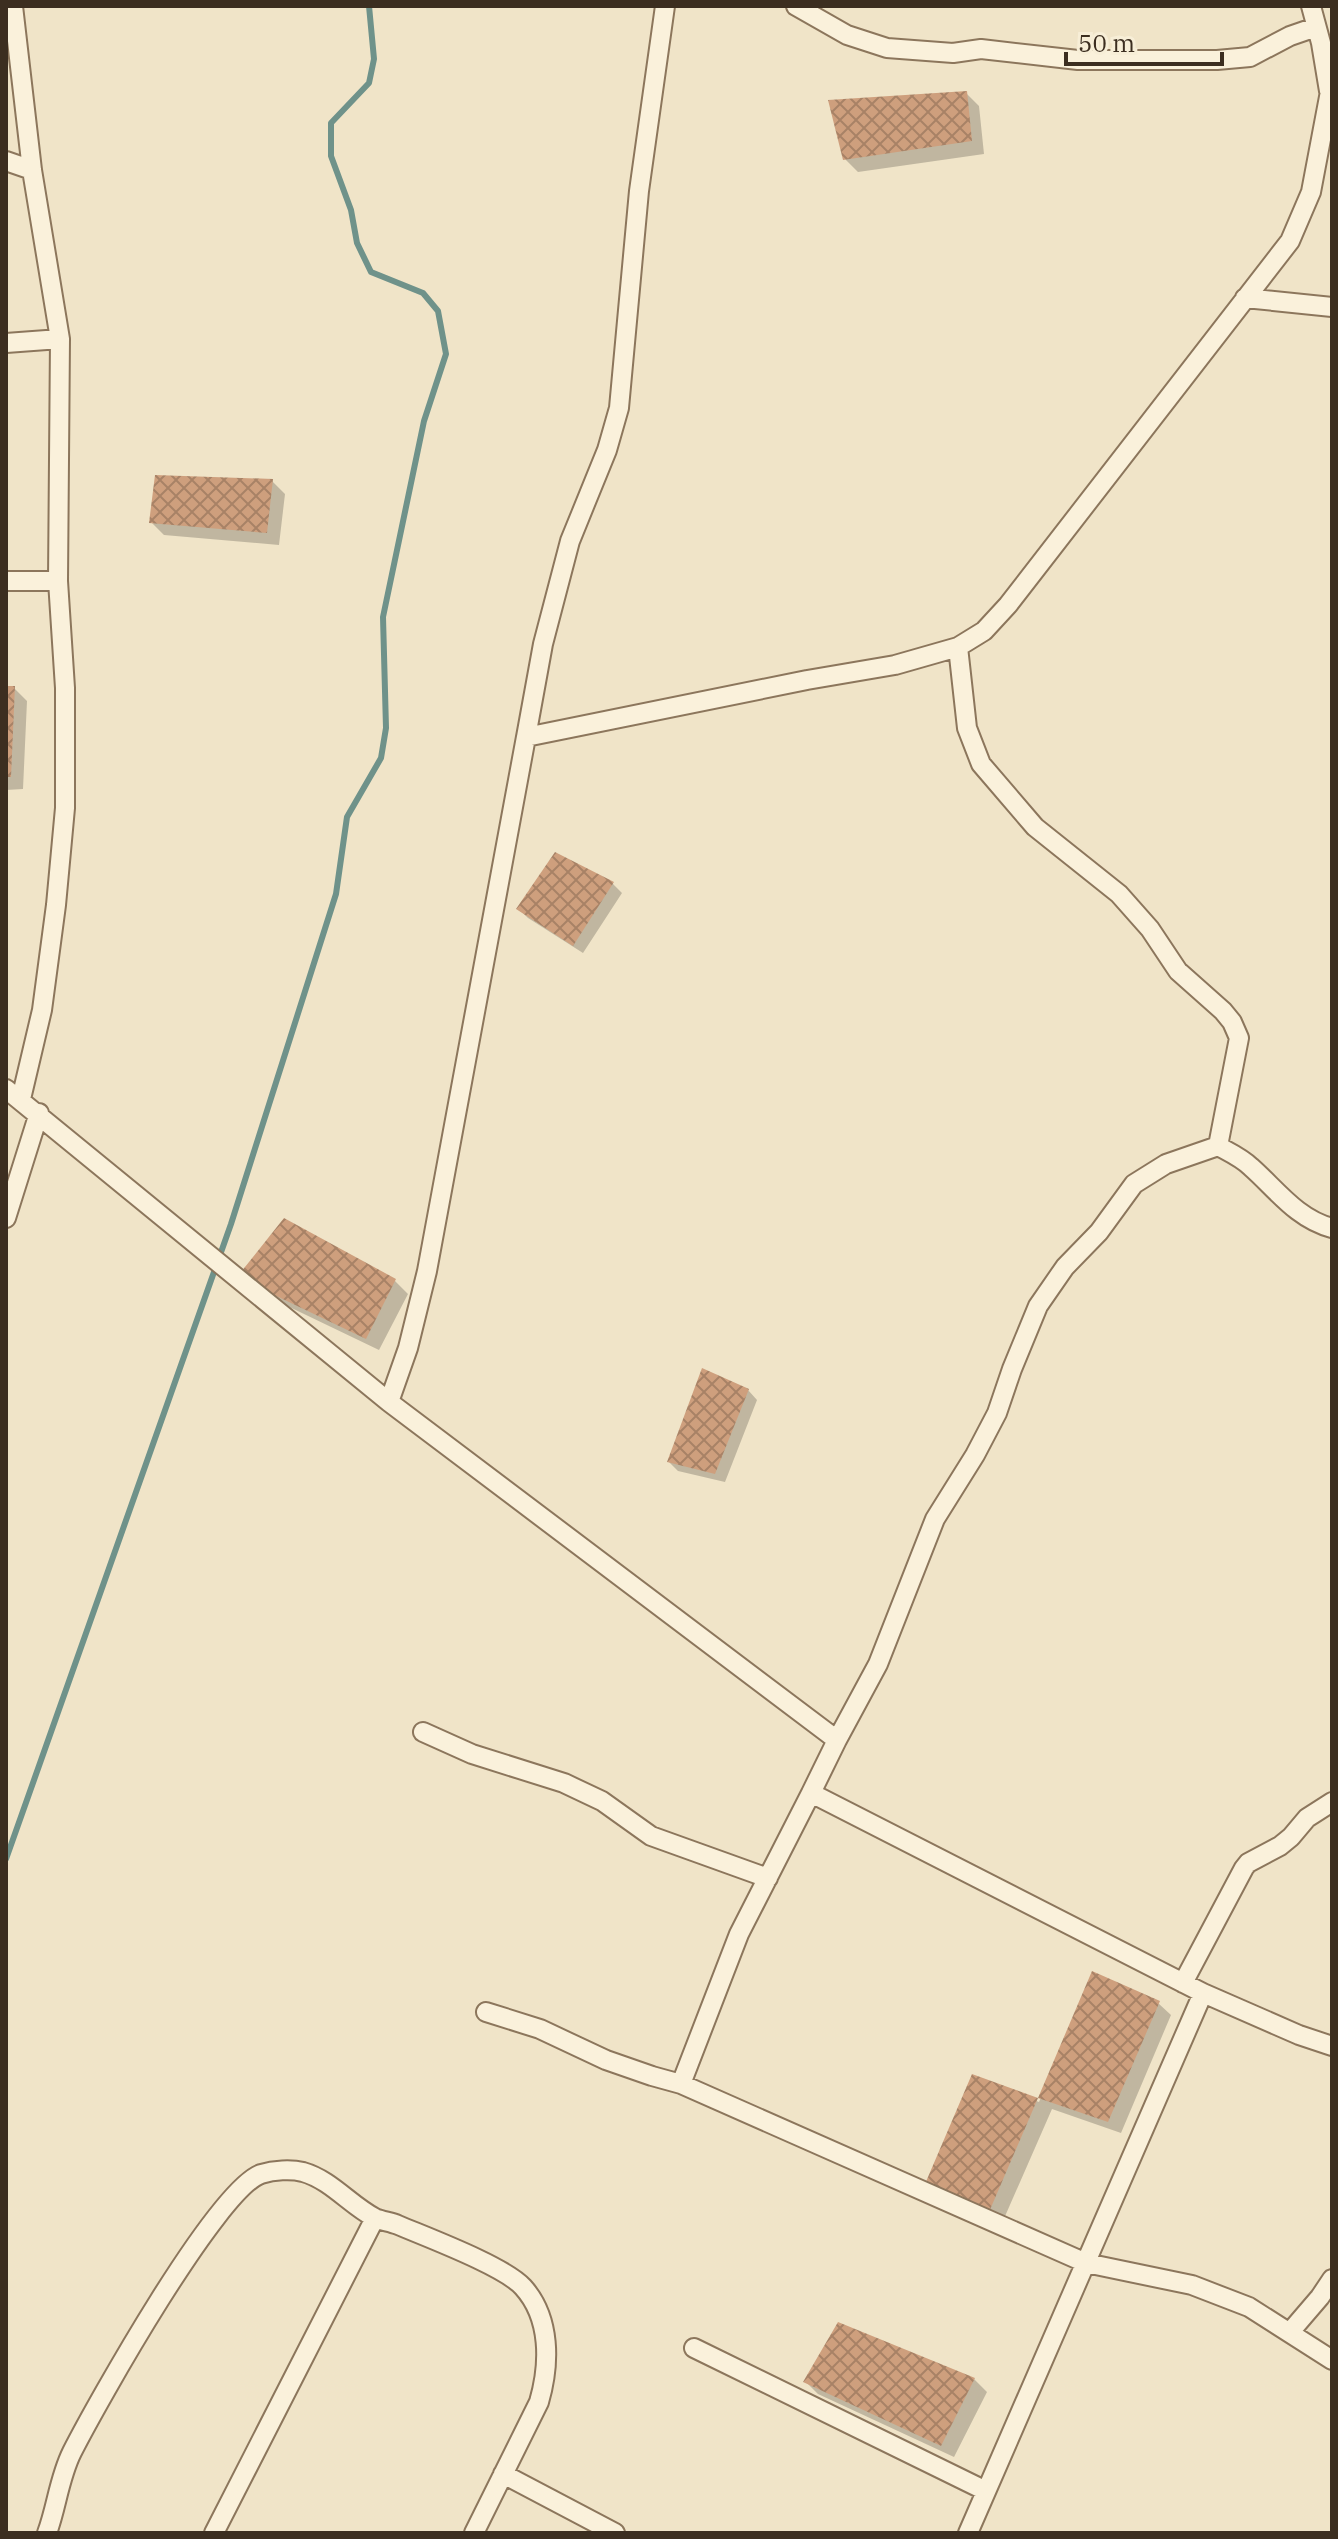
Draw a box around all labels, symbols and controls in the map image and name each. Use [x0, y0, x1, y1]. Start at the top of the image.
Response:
scale bar [1066, 16, 1222, 66]
text: 50 m [1078, 27, 1135, 59]

